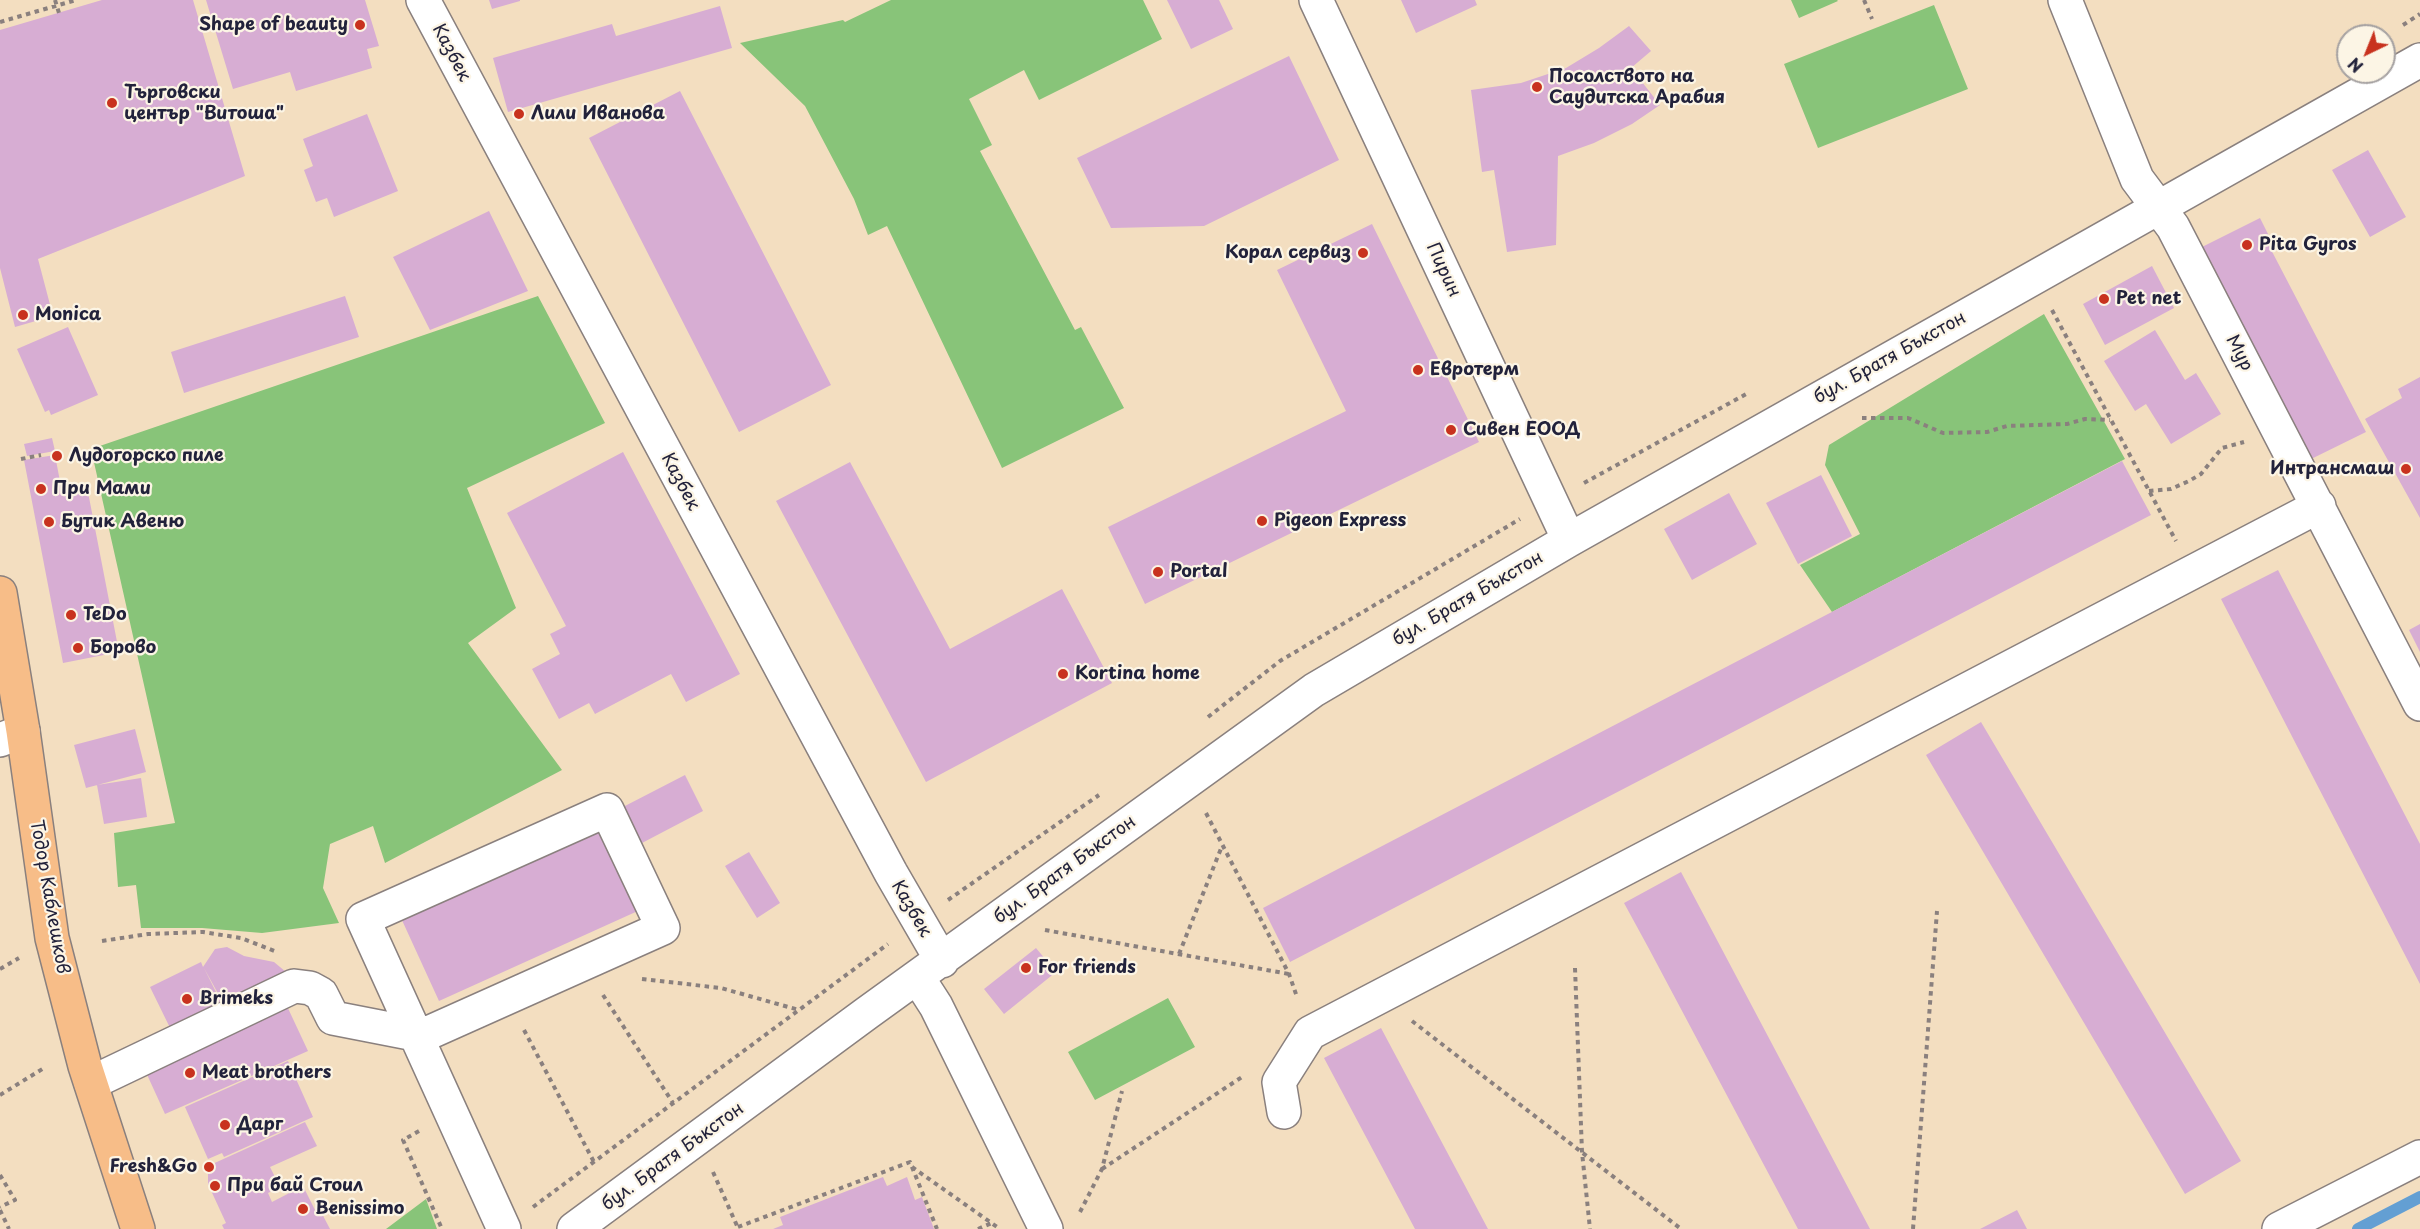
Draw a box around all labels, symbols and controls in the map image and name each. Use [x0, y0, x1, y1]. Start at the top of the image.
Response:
place label: Shape of beauty [199, 14, 348, 36]
marker: Shape of beauty [353, 18, 367, 32]
street label: Казбек [427, 21, 475, 85]
north arrow [2336, 24, 2396, 84]
text: N [2342, 53, 2368, 79]
place label: Посолството на Саудитска Арабия [1549, 66, 1725, 109]
marker: Посолството на Саудитска Арабия [1530, 80, 1544, 94]
place label: Търговски център "Витоша" [124, 82, 284, 124]
marker: Търговски център "Витоша" [105, 96, 119, 110]
place label: Лили Иванова [531, 103, 665, 125]
marker: Лили Иванова [512, 107, 526, 121]
place label: Pita Gyros [2259, 234, 2356, 256]
marker: Pita Gyros [2240, 238, 2254, 252]
street label: Пирин [1421, 239, 1465, 301]
place label: Корал сервиз [1225, 242, 1351, 264]
marker: Корал сервиз [1356, 246, 1370, 260]
place label: Pet net [2116, 288, 2181, 310]
marker: Pet net [2097, 292, 2111, 306]
place label: Monica [35, 304, 101, 326]
street label: бул. Братя Бъкстон [1810, 307, 1970, 409]
marker: Monica [16, 308, 30, 322]
street label: Мур [2221, 331, 2257, 375]
place label: Евротерм [1430, 359, 1519, 381]
marker: Евротерм [1411, 363, 1425, 377]
place label: Сивен ЕООД [1463, 419, 1580, 441]
marker: Сивен ЕООД [1444, 423, 1458, 437]
place label: Лудогорско пиле [69, 445, 224, 467]
marker: Лудогорско пиле [50, 449, 64, 463]
street label: Казбек [656, 450, 704, 514]
place label: Интрансмаш [2270, 458, 2394, 480]
marker: Интрансмаш [2399, 462, 2413, 476]
place label: При Мами [53, 478, 151, 500]
marker: При Мами [34, 482, 48, 496]
place label: Pigeon Express [1274, 510, 1406, 532]
place label: Бутик Авеню [61, 511, 184, 533]
marker: Pigeon Express [1255, 514, 1269, 528]
marker: Бутик Авеню [42, 515, 56, 529]
street label: бул. Братя Бъкстон [1389, 547, 1547, 651]
place label: Portal [1170, 561, 1227, 583]
marker: Portal [1151, 565, 1165, 579]
place label: TeDo [83, 604, 126, 626]
marker: TeDo [64, 608, 78, 622]
place label: Борово [90, 637, 156, 659]
marker: Борово [71, 641, 85, 655]
place label: Kortina home [1075, 663, 1200, 685]
marker: Kortina home [1056, 667, 1070, 681]
street label: бул. Братя Бъкстон [990, 811, 1140, 929]
street label: Тодор Каблешков [25, 818, 73, 976]
street label: Казбек [886, 877, 936, 941]
place label: For friends [1038, 957, 1136, 979]
marker: For friends [1019, 961, 1033, 975]
place label: Brimeks [199, 988, 273, 1010]
marker: Brimeks [180, 992, 194, 1006]
place label: Meat brothers [202, 1062, 331, 1084]
marker: Meat brothers [183, 1066, 197, 1080]
street label: бул. Братя Бъкстон [598, 1098, 748, 1216]
place label: Дарг [237, 1114, 283, 1136]
marker: Дарг [218, 1118, 232, 1132]
place label: Fresh&Go [110, 1156, 197, 1178]
marker: Fresh&Go [202, 1160, 216, 1174]
place label: При бай Стоил [227, 1175, 363, 1197]
marker: При бай Стоил [208, 1179, 222, 1193]
place label: Benissimo [315, 1198, 404, 1220]
marker: Benissimo [296, 1202, 310, 1216]

